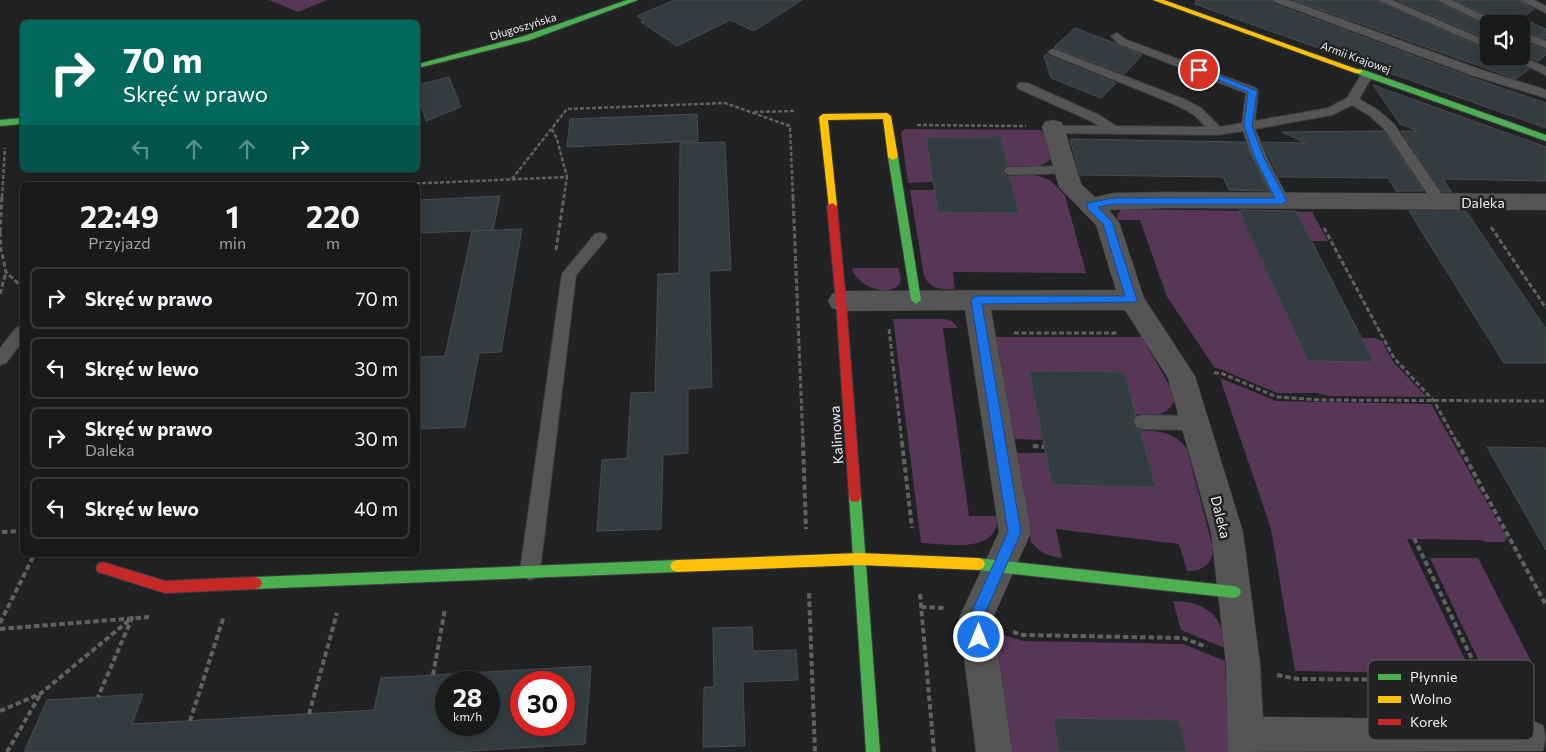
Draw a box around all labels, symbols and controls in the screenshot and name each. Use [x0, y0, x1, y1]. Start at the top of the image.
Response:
street label: Długoszyńska [488, 10, 558, 42]
map controls [1480, 15, 1530, 65]
button: sound [1480, 15, 1530, 65]
text: 70 m [123, 37, 203, 80]
street label: Armii Krajowej [1319, 38, 1393, 76]
icon: right [40, 40, 105, 105]
pin [1178, 49, 1220, 91]
icon: arrive [1185, 56, 1213, 84]
text: Skręć w prawo [123, 80, 268, 107]
icon: left [127, 135, 155, 163]
icon: ahead [180, 135, 208, 163]
icon: ahead [233, 135, 261, 163]
icon: right [286, 135, 314, 163]
street label: Daleka [1461, 194, 1505, 211]
text: 22:49 [80, 197, 159, 234]
text: 1 [226, 197, 239, 234]
text: 220 [306, 197, 360, 234]
text: Przyjazd [88, 233, 151, 252]
text: min [219, 233, 246, 252]
text: m [326, 233, 340, 252]
icon: right [42, 284, 70, 312]
text: Skręć w prawo [85, 287, 213, 310]
text: 70 m [355, 287, 398, 310]
icon: left [42, 354, 70, 382]
text: Skręć w lewo [85, 357, 199, 380]
text: 30 m [355, 357, 398, 380]
street label: Kalinowa [825, 405, 847, 465]
text: Skręć w prawo [85, 417, 213, 440]
icon: right [42, 424, 70, 452]
text: 30 m [355, 427, 398, 450]
text: Daleka [85, 440, 135, 459]
icon: left [42, 494, 70, 522]
street label: Daleka [1207, 494, 1235, 540]
text: Skręć w lewo [85, 497, 199, 520]
text: 40 m [354, 497, 398, 520]
position arrow [952, 610, 1004, 662]
legend [1368, 660, 1534, 740]
text: Płynnie [1410, 668, 1457, 685]
speed limit sign: 30 [510, 671, 575, 736]
text: 28 [453, 682, 482, 712]
text: Wolno [1410, 690, 1452, 707]
text: km/h [453, 709, 482, 723]
text: Korek [1410, 713, 1448, 730]

